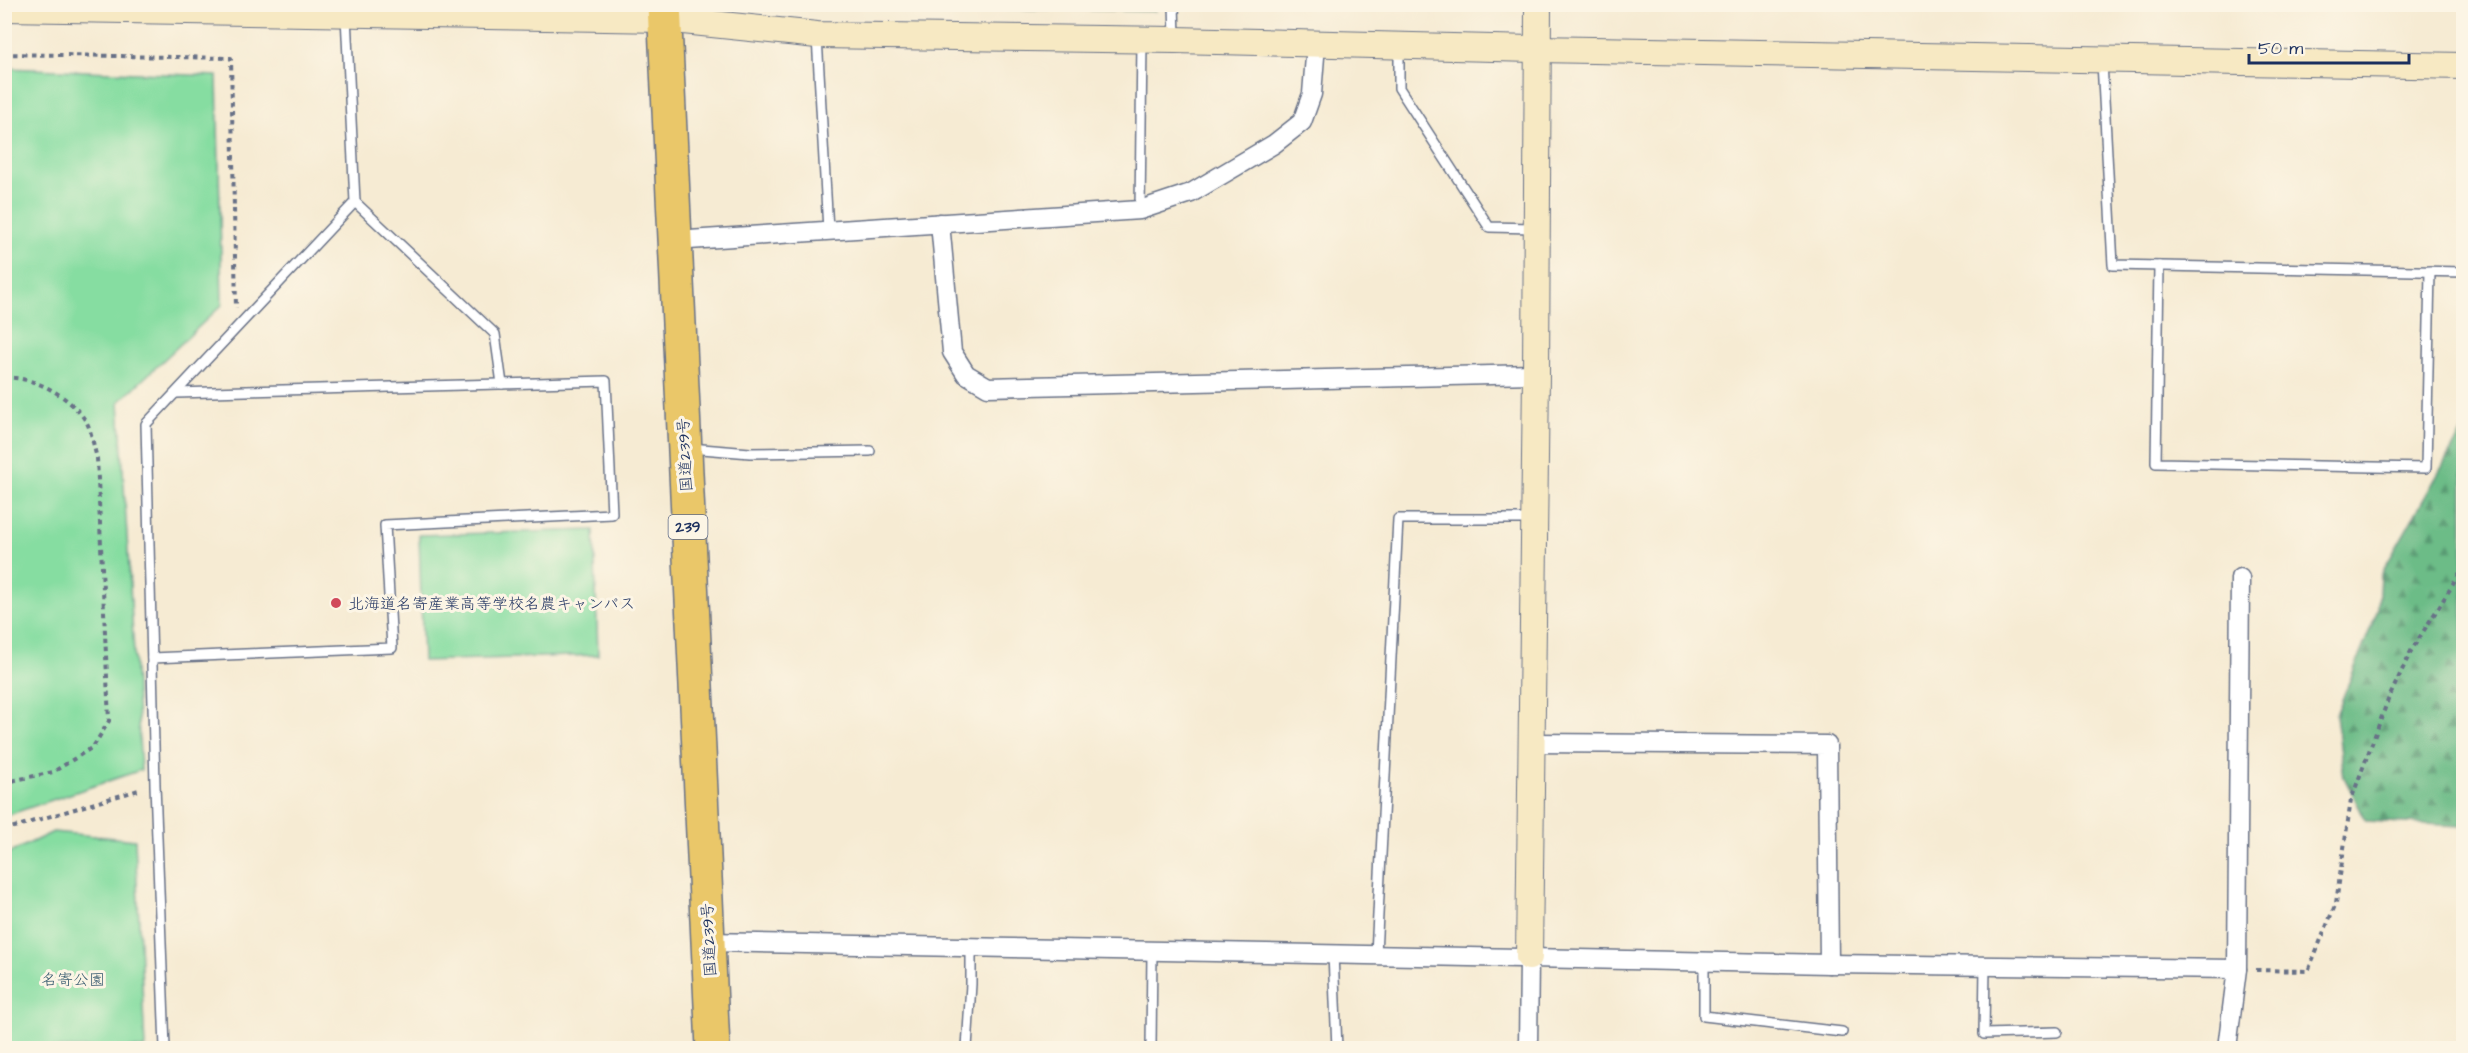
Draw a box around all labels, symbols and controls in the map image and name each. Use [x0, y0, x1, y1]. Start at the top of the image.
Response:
scale bar [2249, 27, 2410, 65]
text: 50 m [2258, 36, 2303, 61]
street label: 国道239号 [672, 417, 698, 493]
road number: 239 [668, 515, 708, 539]
place label: 北海道名寄産業高等学校名農キャンパス [348, 593, 635, 615]
marker: 北海道名寄産業高等学校名農キャンパス [329, 596, 343, 610]
street label: 国道239号 [696, 902, 722, 978]
park label: 名寄公園 [41, 969, 105, 991]

